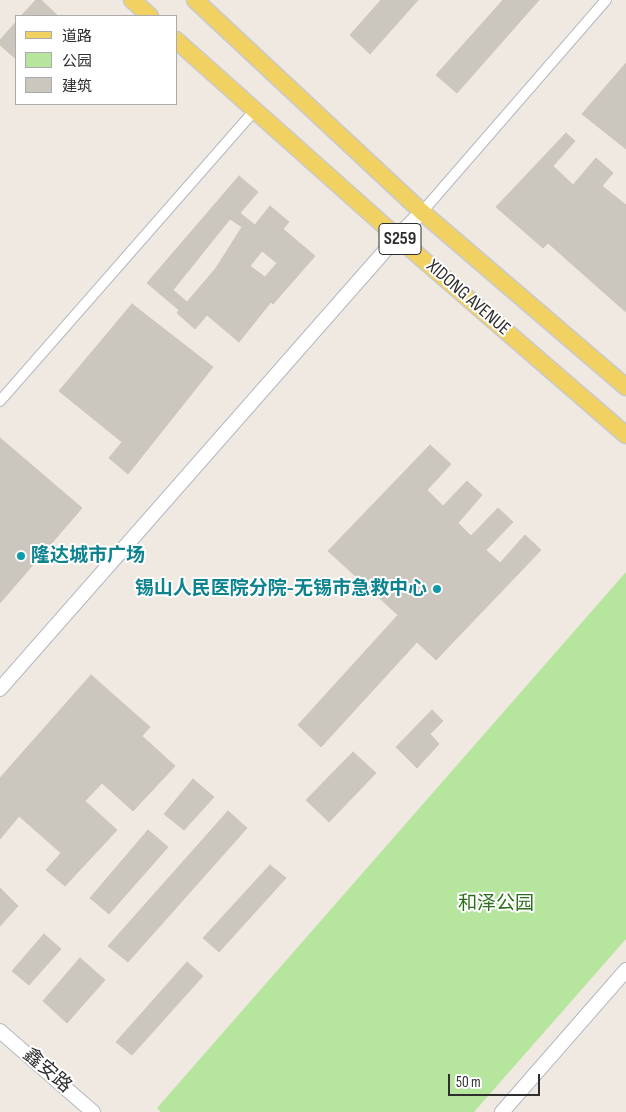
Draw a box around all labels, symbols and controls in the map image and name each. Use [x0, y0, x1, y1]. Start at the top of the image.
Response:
legend [15, 15, 178, 105]
text: 道路 [62, 27, 92, 46]
text: 公园 [62, 52, 92, 71]
text: 建筑 [62, 77, 92, 96]
road number: S259 [379, 223, 421, 254]
street label: XIDONG AVENUE [421, 255, 515, 341]
place label: 隆达城市广场 [31, 545, 145, 567]
marker: 隆达城市广场 [15, 550, 27, 562]
place label: 锡山人民医院分院-无锡市急救中心 [135, 578, 427, 600]
marker: 锡山人民医院分院-无锡市急救中心 [431, 583, 443, 595]
park label: 和泽公园 [458, 893, 534, 915]
street label: 鑫安路 [18, 1044, 76, 1098]
scale bar [451, 1064, 544, 1096]
text: 50 m [456, 1073, 481, 1092]

